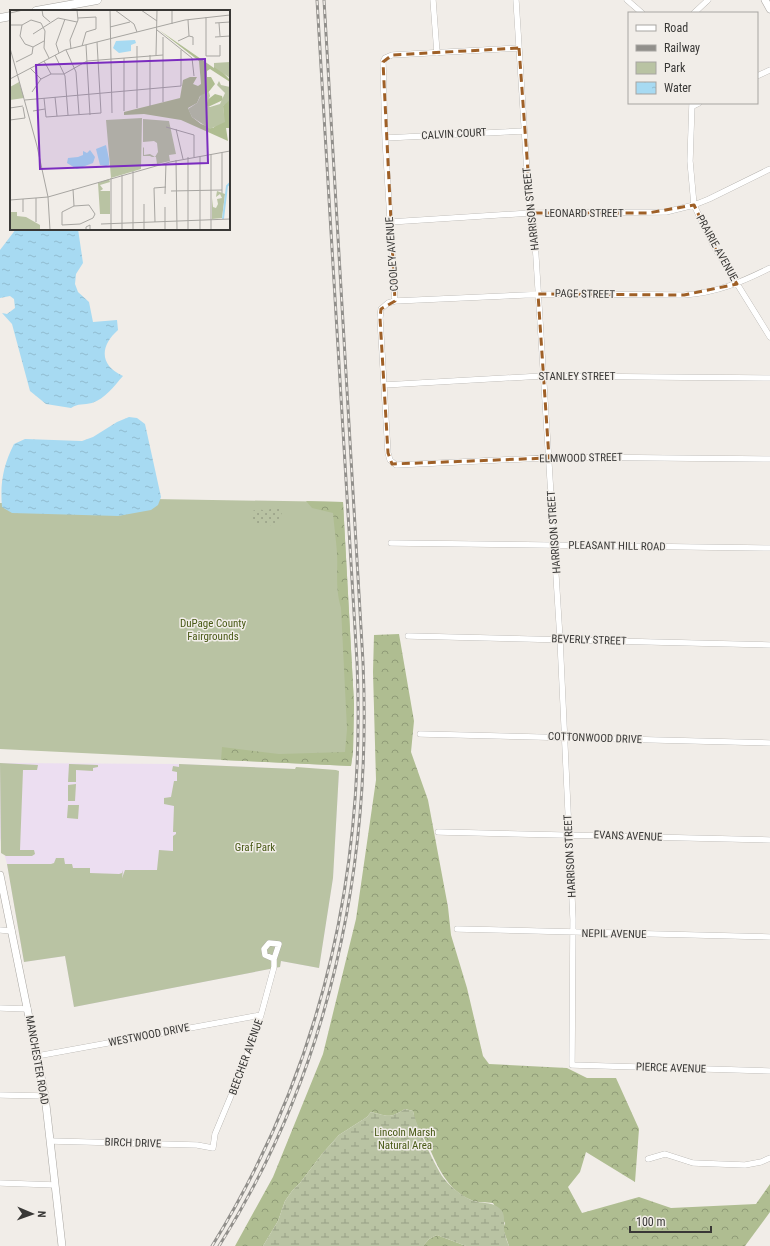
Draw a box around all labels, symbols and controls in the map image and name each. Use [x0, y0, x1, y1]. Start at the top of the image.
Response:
inset map [10, 10, 230, 230]
legend [628, 12, 758, 104]
text: Road [664, 21, 688, 35]
text: Railway [664, 41, 700, 55]
text: Park [664, 61, 686, 75]
text: Water [664, 81, 692, 95]
street label: CALVIN COURT [421, 126, 487, 142]
street label: HARRISON STREET [520, 167, 542, 251]
street label: LEONARD STREET [544, 207, 624, 220]
street label: PRAIRIE AVENUE [693, 213, 741, 284]
street label: COOLEY AVENUE [383, 216, 401, 292]
street label: PAGE STREET [555, 287, 615, 301]
street label: STANLEY STREET [538, 370, 616, 383]
street label: ELMWOOD STREET [539, 451, 623, 465]
street label: HARRISON STREET [545, 490, 563, 574]
street label: PLEASANT HILL ROAD [568, 539, 666, 553]
park label: DuPage County Fairgrounds [180, 617, 247, 643]
street label: BEVERLY STREET [551, 632, 627, 648]
street label: COTTONWOOD DRIVE [548, 730, 643, 746]
street label: HARRISON STREET [561, 814, 579, 898]
street label: EVANS AVENUE [593, 828, 663, 844]
park label: Graf Park [235, 841, 275, 854]
street label: NEPIL AVENUE [581, 927, 647, 941]
street label: MANCHESTER ROAD [23, 1014, 51, 1106]
street label: BEECHER AVENUE [226, 1017, 266, 1097]
street label: WESTWOOD DRIVE [107, 1021, 191, 1049]
street label: PIERCE AVENUE [636, 1060, 707, 1076]
park label: Lincoln Marsh Natural Area [374, 1126, 436, 1152]
street label: BIRCH DRIVE [104, 1136, 162, 1151]
north arrow [12, 1194, 52, 1234]
scale bar [630, 1208, 711, 1234]
text: N [35, 1211, 48, 1218]
text: 100 m [636, 1215, 666, 1229]

